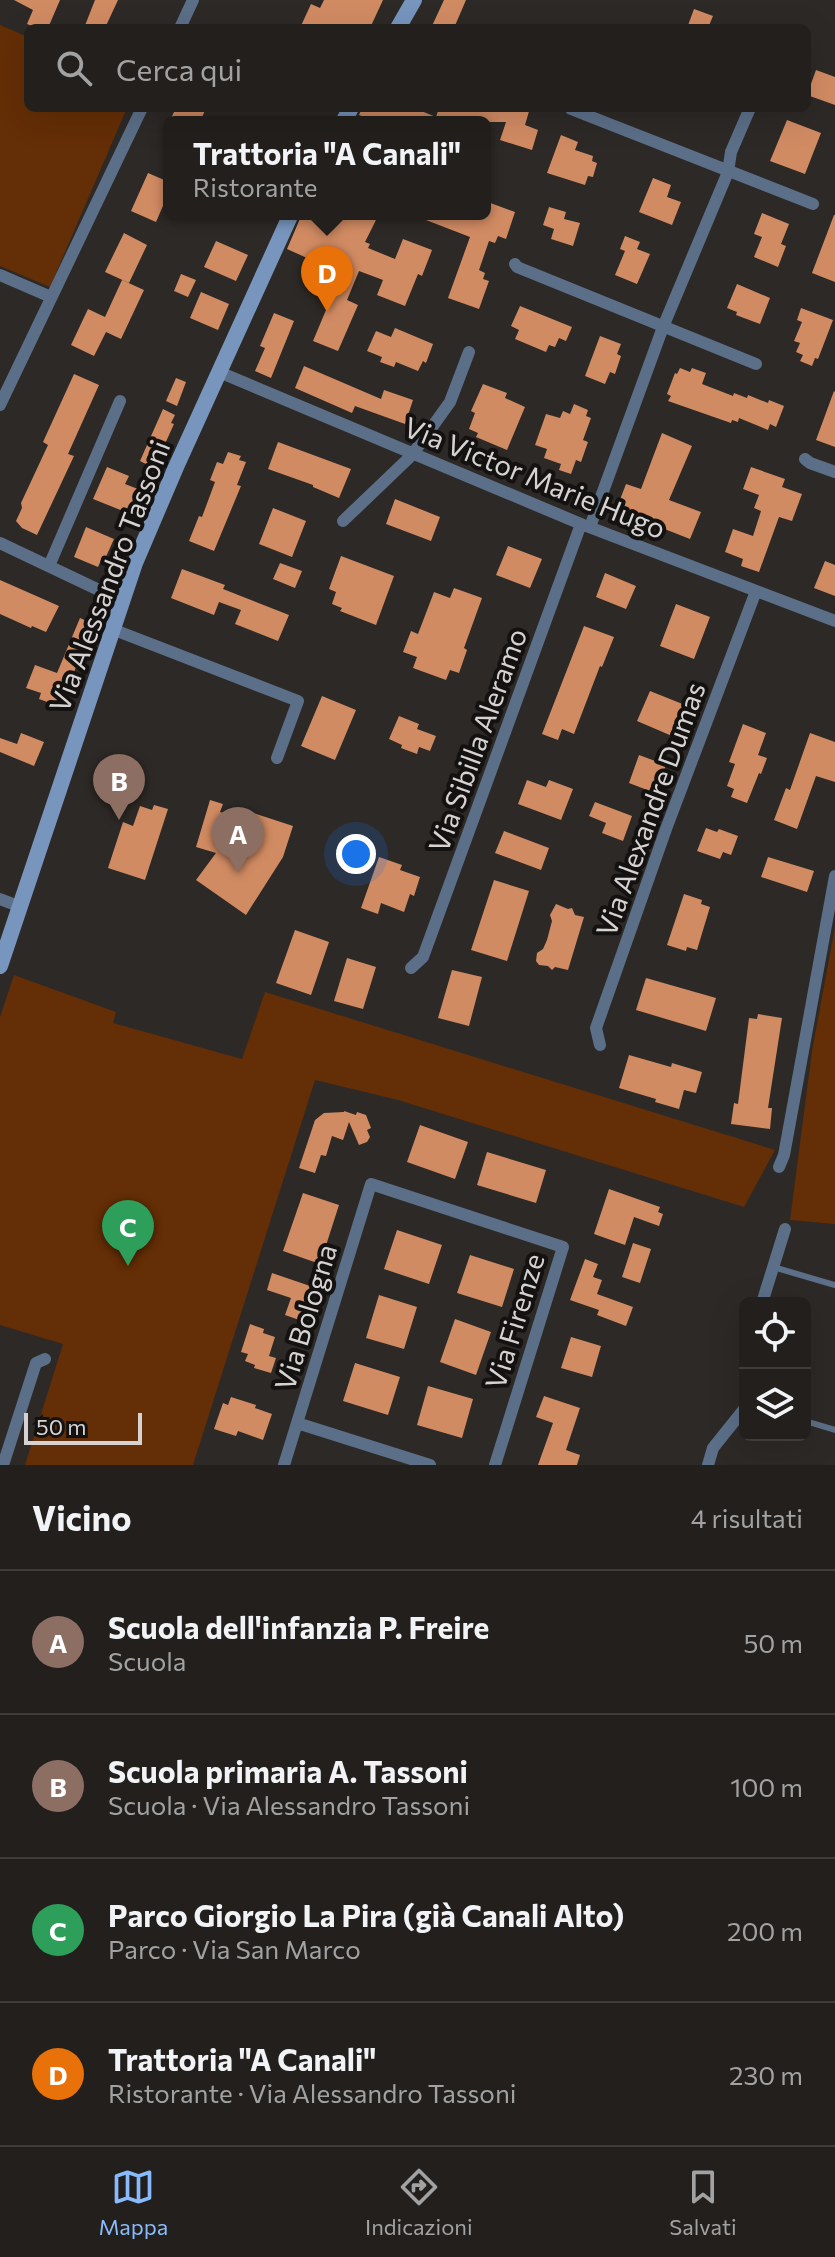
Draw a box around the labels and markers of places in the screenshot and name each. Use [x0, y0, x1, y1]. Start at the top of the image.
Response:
pin: D [301, 246, 353, 312]
pin: B [93, 754, 145, 820]
pin: A [212, 807, 264, 873]
pin: C [102, 1200, 154, 1266]

